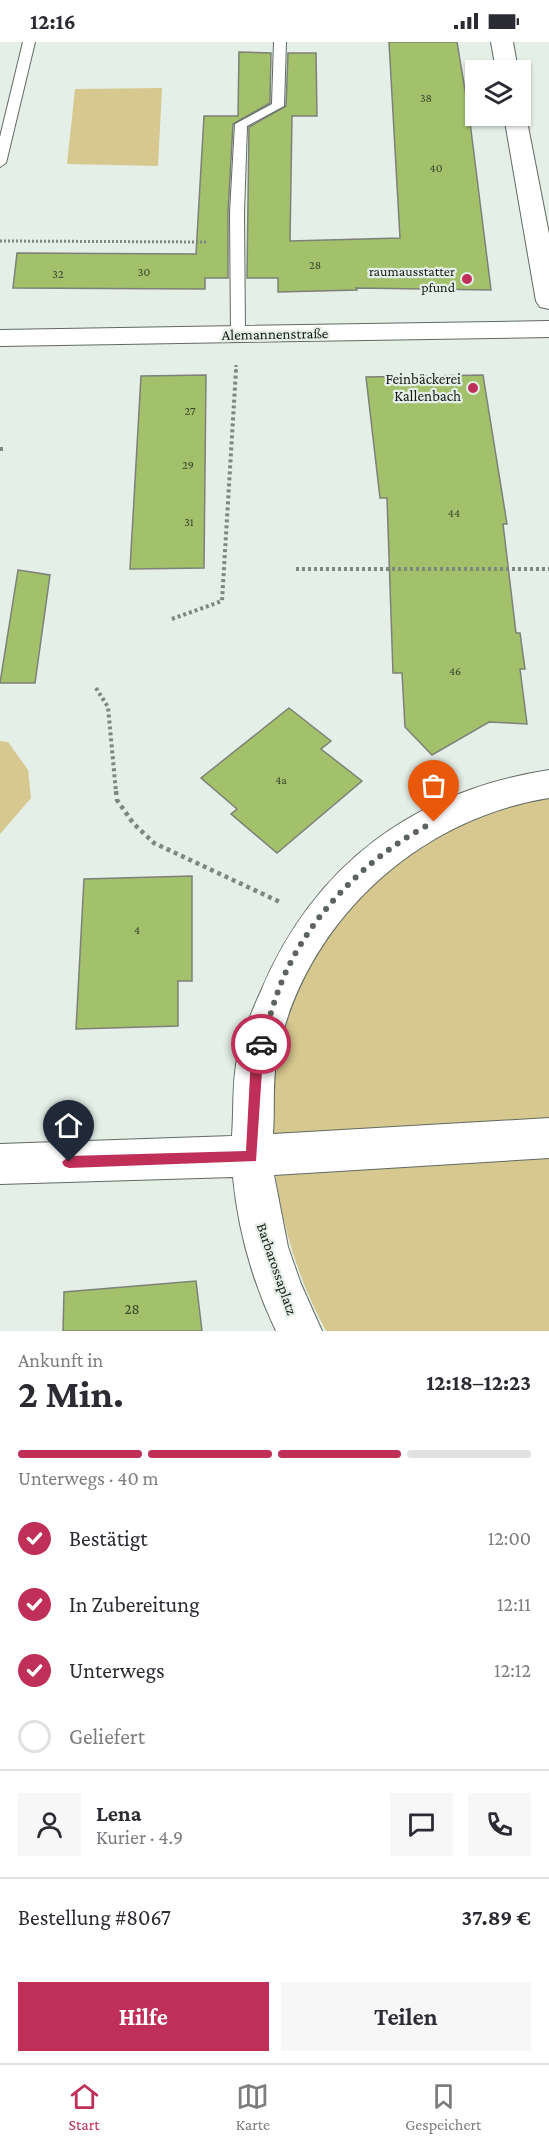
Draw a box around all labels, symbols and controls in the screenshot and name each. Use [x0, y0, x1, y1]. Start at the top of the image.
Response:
text: 12:16 [30, 9, 76, 34]
map controls [465, 60, 531, 126]
button: layers [465, 60, 531, 126]
house number: 38 [420, 91, 432, 105]
house number: 40 [430, 161, 443, 175]
house number: 28 [309, 258, 321, 272]
place label: raumausstatter pfund [369, 263, 456, 295]
house number: 30 [138, 265, 150, 279]
house number: 32 [52, 267, 64, 281]
marker: raumausstatter pfund [460, 272, 474, 286]
street label: Alemannenstraße [222, 325, 329, 343]
place label: Feinbäckerei Kallenbach [385, 371, 461, 404]
marker: Feinbäckerei Kallenbach [466, 381, 480, 395]
house number: 27 [184, 404, 196, 418]
house number: 29 [182, 458, 194, 472]
house number: 44 [448, 506, 460, 520]
house number: 31 [184, 515, 194, 529]
house number: 46 [449, 664, 461, 678]
pin [408, 760, 459, 822]
icon: bag [417, 769, 450, 802]
house number: 4a [275, 773, 287, 787]
house number: 4 [134, 923, 140, 937]
courier [231, 1014, 291, 1074]
icon: car [245, 1028, 278, 1061]
pin [43, 1100, 94, 1162]
icon: home [52, 1109, 85, 1142]
street label: Barbarossaplatz [253, 1221, 300, 1317]
house number: 28 [124, 1301, 140, 1317]
text: Ankunft in [18, 1349, 103, 1371]
text: 12:18–12:23 [426, 1370, 531, 1395]
text: 2 Min. [18, 1372, 124, 1415]
text: Unterwegs · 40 m [18, 1467, 159, 1489]
icon: check [18, 1522, 51, 1555]
text: Bestätigt [69, 1526, 148, 1551]
text: 12:00 [488, 1527, 531, 1549]
icon: check [18, 1588, 51, 1621]
text: In Zubereitung [69, 1592, 200, 1617]
text: 12:11 [497, 1593, 531, 1615]
icon: check [18, 1654, 51, 1687]
text: Unterwegs [69, 1658, 165, 1683]
text: 12:12 [494, 1659, 531, 1681]
text: Geliefert [69, 1724, 145, 1749]
button: person [18, 1793, 81, 1856]
button: chat [390, 1793, 453, 1856]
button: phone [468, 1793, 531, 1856]
text: Lena [96, 1801, 141, 1826]
text: Kurier · 4.9 [96, 1826, 183, 1848]
text: Bestellung #8067 [18, 1905, 171, 1930]
text: 37.89 € [462, 1905, 531, 1930]
button: Hilfe [18, 1982, 269, 2051]
button: Teilen [281, 1982, 531, 2051]
tab: Start [68, 2080, 101, 2133]
tab: Karte [236, 2080, 270, 2133]
tab: Gespeichert [405, 2080, 481, 2133]

